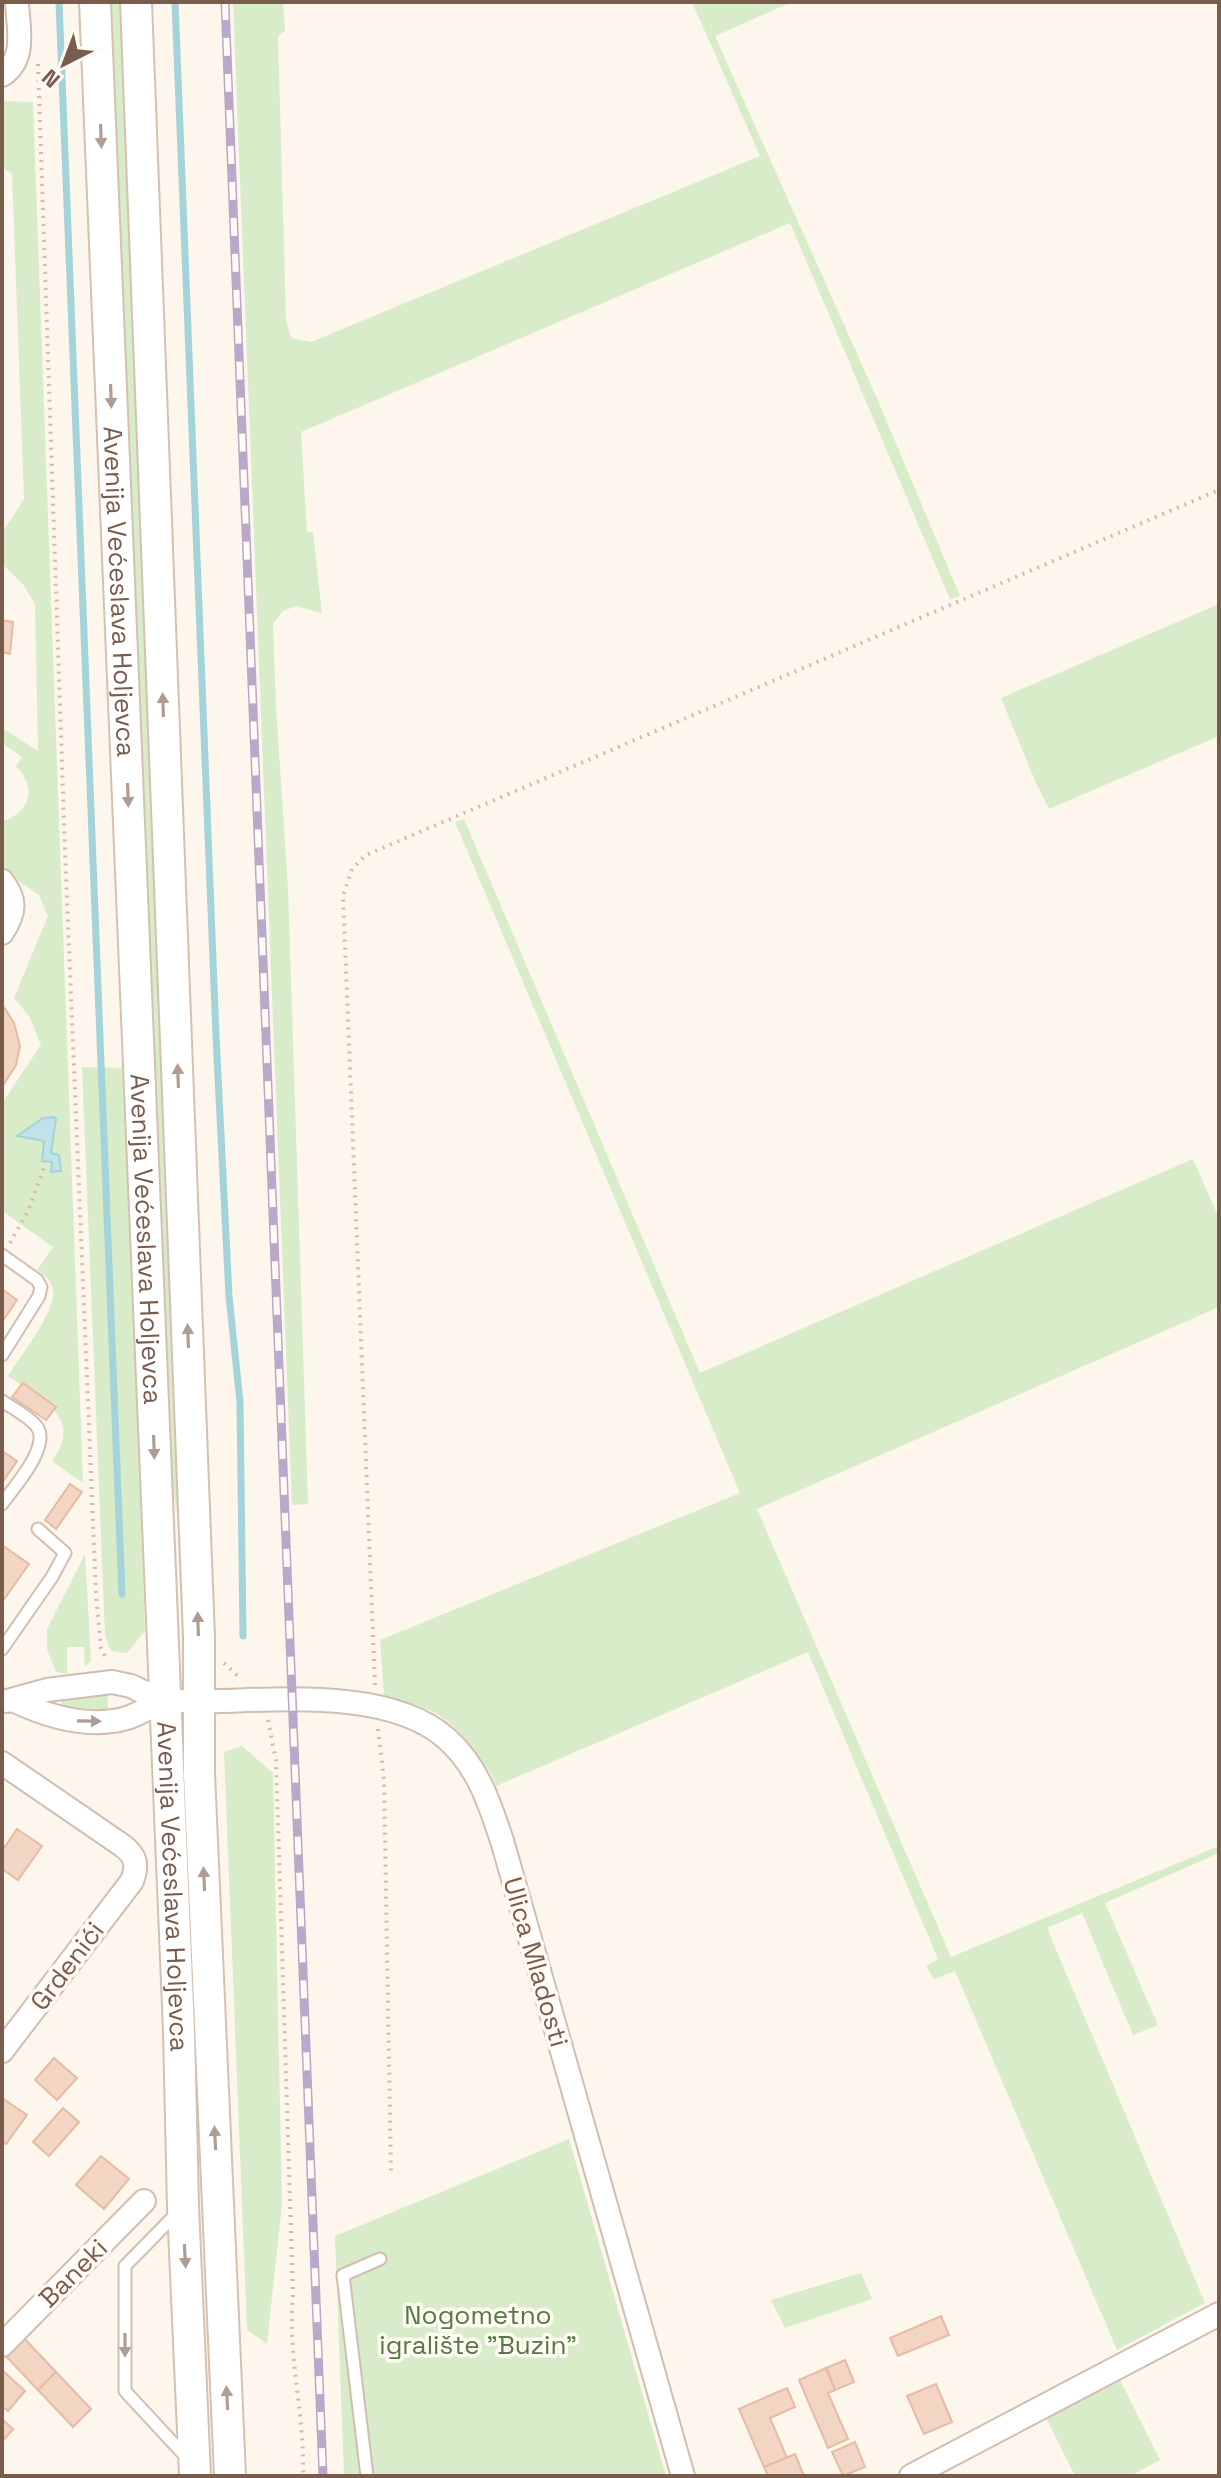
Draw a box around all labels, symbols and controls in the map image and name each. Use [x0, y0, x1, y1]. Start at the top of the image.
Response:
north arrow [24, 24, 104, 104]
text: N [36, 64, 65, 94]
one-way arrow [94, 124, 107, 149]
one-way arrow [105, 384, 118, 409]
street label: Avenija Većeslava Holjevca [96, 426, 143, 758]
one-way arrow [157, 692, 170, 717]
one-way arrow [121, 783, 134, 808]
one-way arrow [171, 1063, 184, 1088]
street label: Avenija Većeslava Holjevca [122, 1073, 170, 1405]
one-way arrow [181, 1323, 194, 1348]
one-way arrow [148, 1435, 161, 1460]
one-way arrow [192, 1611, 205, 1636]
one-way arrow [77, 1715, 102, 1727]
street label: Avenija Većeslava Holjevca [149, 1720, 196, 2052]
one-way arrow [197, 1866, 210, 1891]
street label: Ulica Mladosti [496, 1873, 576, 2051]
street label: Grdenići [22, 1915, 112, 2017]
one-way arrow [209, 2125, 222, 2150]
street label: Baneki [31, 2231, 115, 2315]
one-way arrow [179, 2244, 192, 2269]
park label: Nogometno igralište "Buzin" [379, 2298, 577, 2362]
one-way arrow [119, 2333, 131, 2358]
one-way arrow [220, 2385, 233, 2410]

